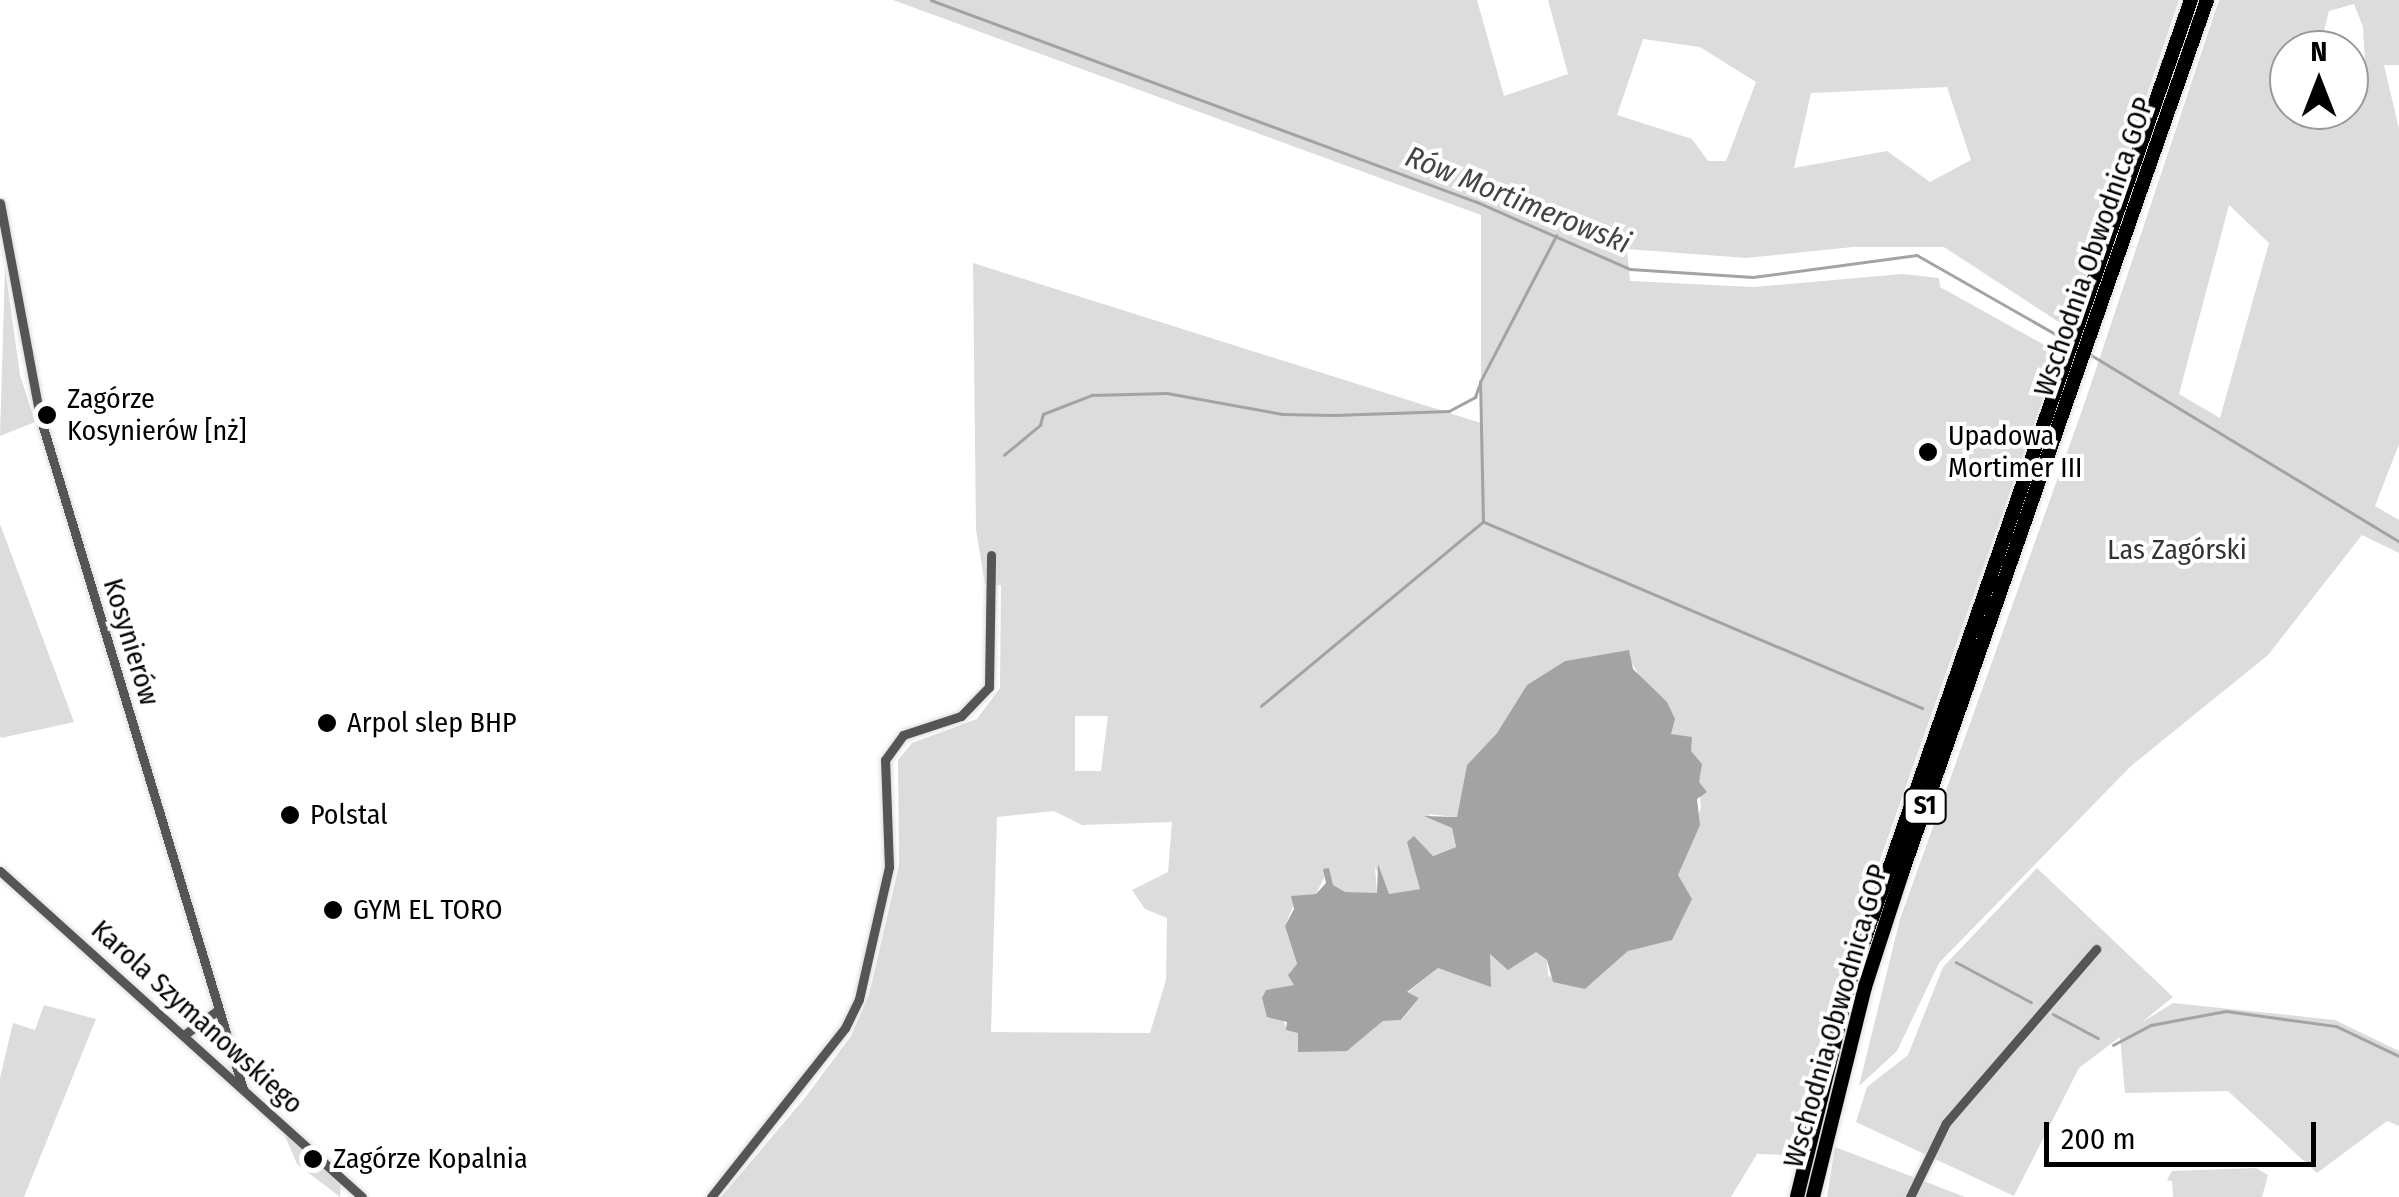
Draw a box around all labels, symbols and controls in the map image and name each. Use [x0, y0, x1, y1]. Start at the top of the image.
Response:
north arrow [2269, 30, 2369, 130]
text: N [2311, 35, 2327, 68]
street label: Wschodnia Obwodnica GOP [2027, 93, 2161, 401]
water label: Rów Mortimerowski [1400, 138, 1636, 262]
place label: Zagórze Kosynierów [nż] [67, 382, 246, 448]
marker: Zagórze Kosynierów [nż] [36, 404, 58, 426]
place label: Upadowa Mortimer III [1948, 419, 2082, 485]
marker: Upadowa Mortimer III [1917, 441, 1939, 463]
park label: Las Zagórski [2107, 533, 2247, 567]
street label: Kosynierów [96, 574, 166, 710]
place label: Arpol slep BHP [347, 706, 517, 740]
marker: Arpol slep BHP [316, 712, 338, 734]
road number: S1 [1902, 786, 1948, 826]
place label: Polstal [310, 798, 388, 832]
marker: Polstal [279, 804, 301, 826]
street label: Wschodnia Obwodnica GOP [1777, 861, 1895, 1171]
place label: GYM EL TORO [353, 893, 503, 927]
marker: GYM EL TORO [322, 899, 344, 921]
street label: Karola Szymanowskiego [84, 913, 310, 1121]
scale bar [2049, 1102, 2322, 1164]
text: 200 m [2061, 1121, 2136, 1157]
place label: Zagórze Kopalnia [333, 1142, 528, 1176]
marker: Zagórze Kopalnia [302, 1148, 324, 1170]

